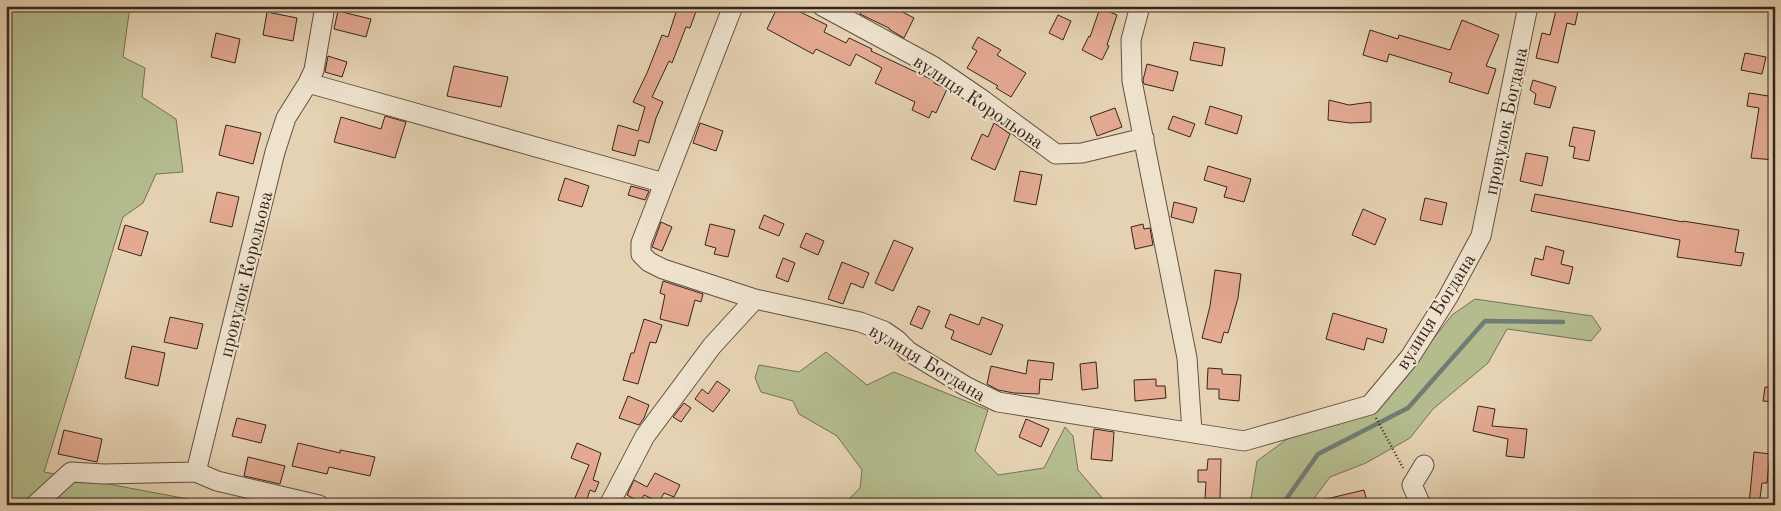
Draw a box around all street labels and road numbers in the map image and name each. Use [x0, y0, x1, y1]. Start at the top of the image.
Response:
street label: провулок Богдана [1482, 45, 1533, 197]
street label: вулиця Корольова [909, 53, 1047, 154]
street label: провулок Корольова [218, 189, 277, 360]
street label: вулиця Богдана [1394, 251, 1481, 374]
street label: вулиця Богдана [865, 322, 989, 407]

